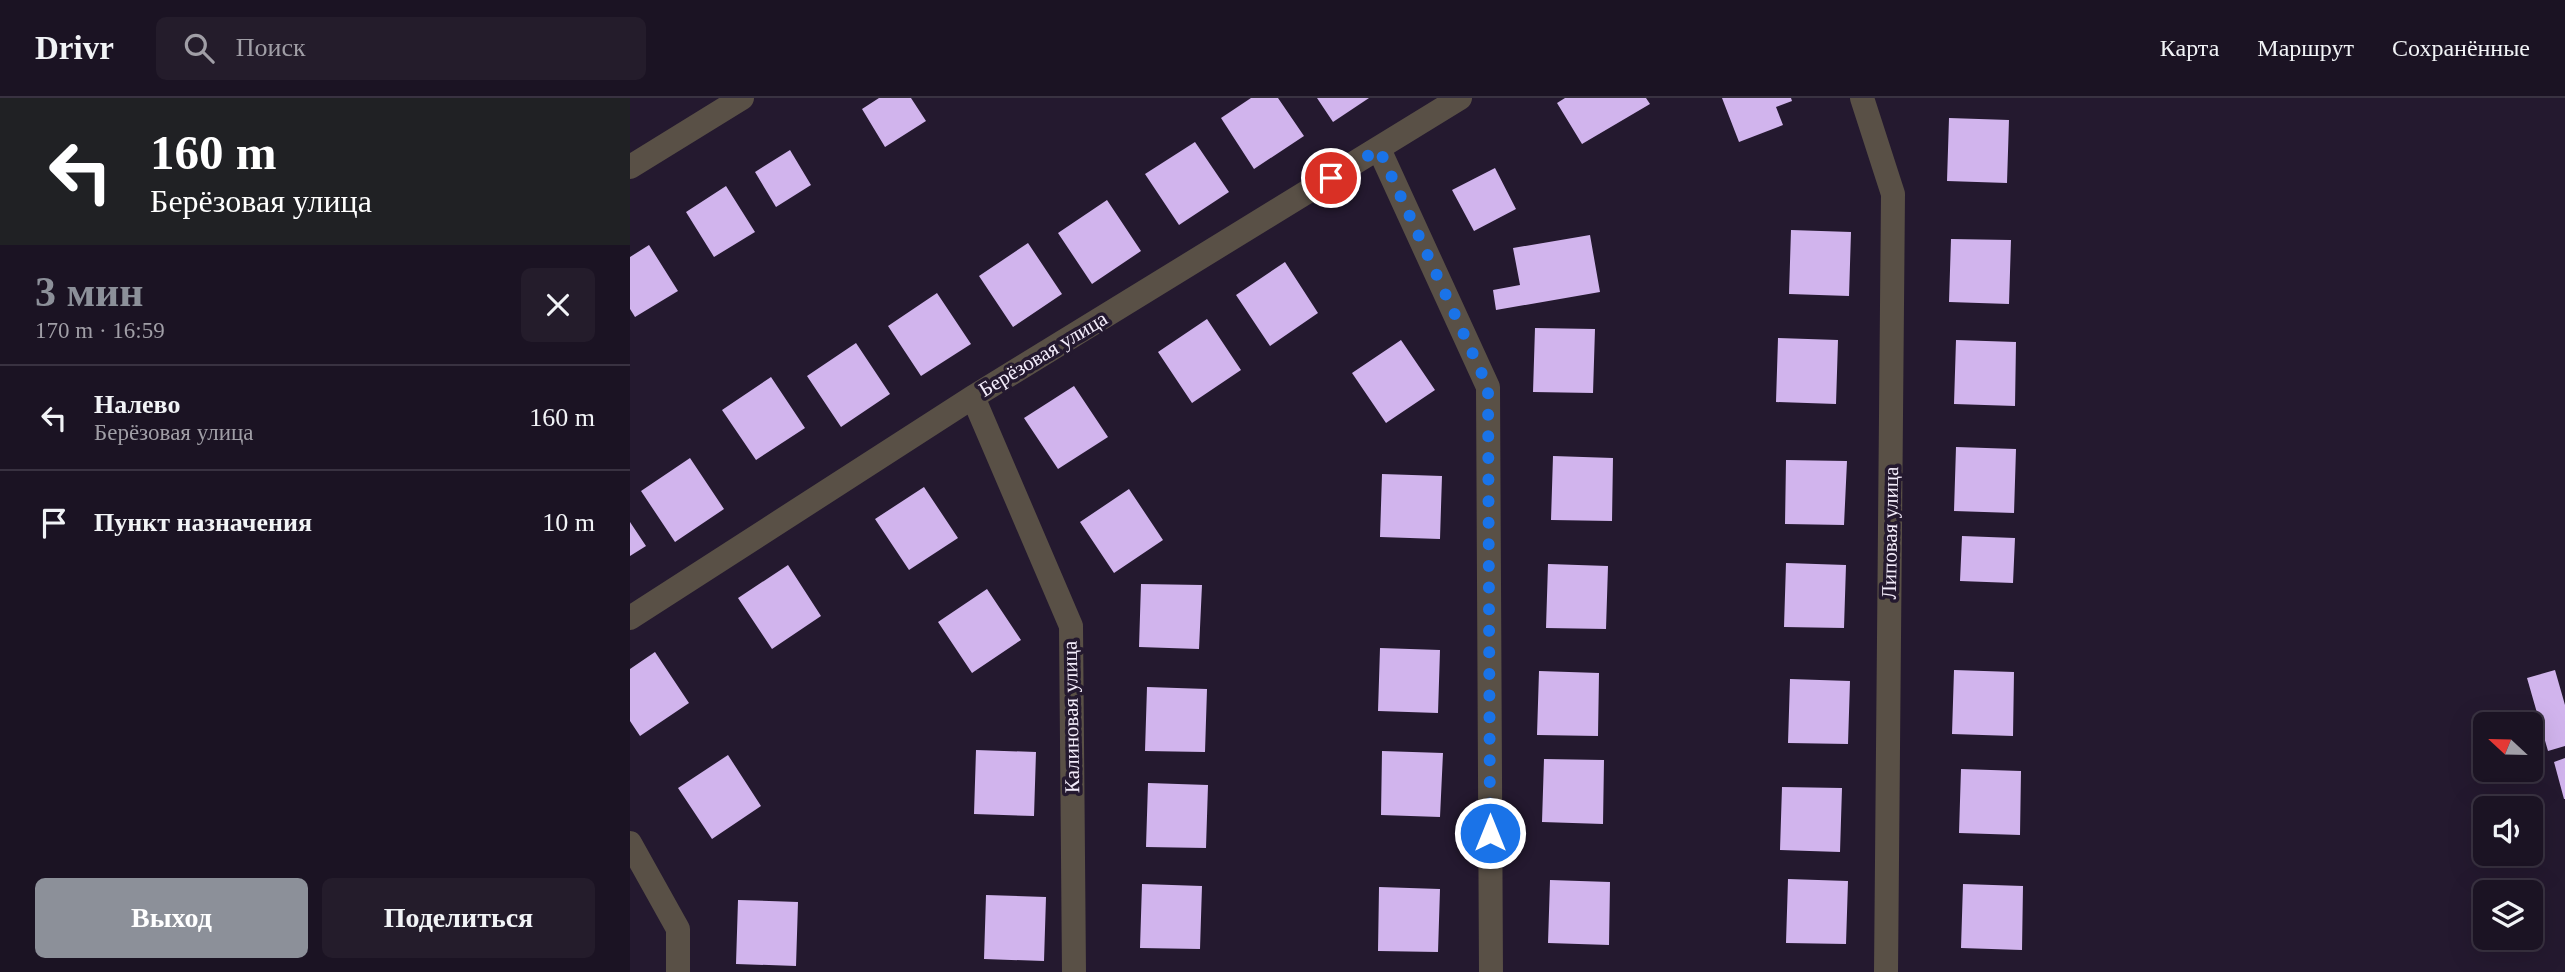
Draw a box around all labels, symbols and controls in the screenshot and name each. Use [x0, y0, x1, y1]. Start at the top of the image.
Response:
search box [156, 17, 646, 80]
icon: search [180, 29, 218, 67]
text: Drivr [35, 30, 114, 66]
text: Поиск [236, 33, 306, 62]
text: Карта [2160, 35, 2219, 61]
text: Маршрут [2257, 35, 2354, 61]
text: Сохранённые [2392, 35, 2530, 61]
text: 160 m [150, 125, 277, 180]
icon: left [35, 126, 126, 217]
pin [1301, 148, 1361, 208]
icon: arrive [1312, 159, 1350, 197]
text: Берёзовая улица [150, 183, 372, 219]
button: close [521, 268, 595, 342]
text: 3 мин [35, 269, 144, 315]
street label: Берёзовая улица [974, 306, 1112, 402]
text: 170 m · 16:59 [35, 318, 165, 343]
text: Налево [94, 390, 180, 419]
icon: left [35, 399, 73, 437]
text: 160 m [529, 403, 595, 432]
text: Берёзовая улица [94, 420, 253, 445]
street label: Липовая улица [1877, 466, 1903, 600]
icon: arrive [35, 504, 73, 542]
text: Пункт назначения [94, 508, 312, 537]
text: 10 m [542, 508, 595, 537]
street label: Калиновая улица [1058, 640, 1084, 793]
north arrow [2473, 712, 2543, 782]
map controls [2473, 712, 2543, 950]
position arrow [1453, 796, 1527, 870]
button: sound [2473, 796, 2543, 866]
button: Выход [35, 878, 308, 958]
button: Поделиться [322, 878, 595, 958]
button: layers [2473, 880, 2543, 950]

